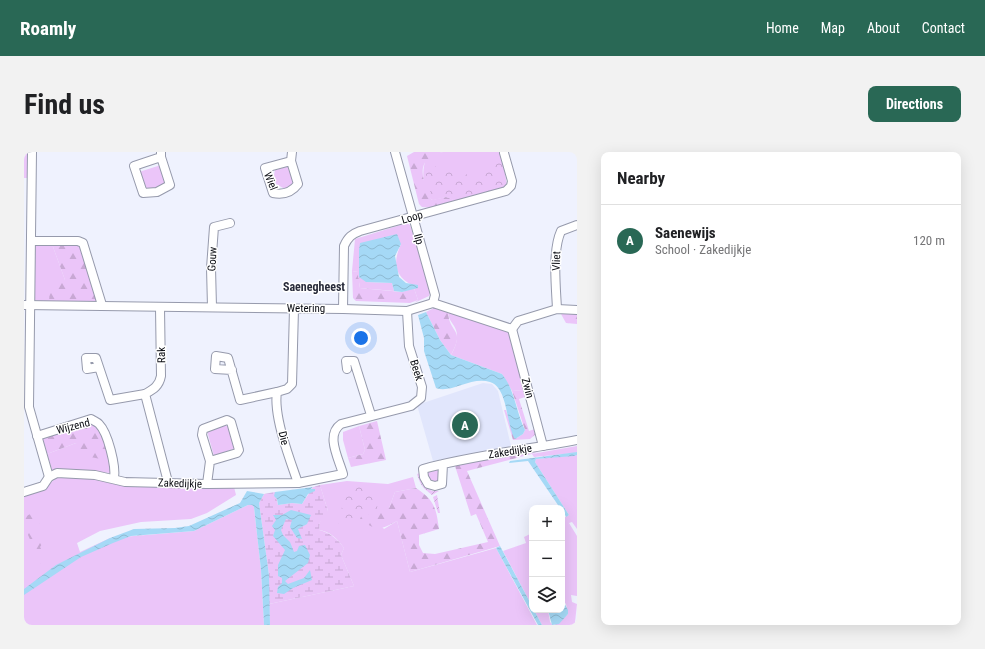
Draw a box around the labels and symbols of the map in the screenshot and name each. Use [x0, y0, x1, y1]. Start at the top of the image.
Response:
street label: Wiel [261, 170, 280, 192]
street label: Loop [400, 208, 424, 227]
street label: Ilp [411, 232, 426, 246]
street label: Gouw [205, 246, 220, 272]
street label: Vliet [550, 251, 563, 271]
district label: Saenegheest [283, 280, 345, 294]
street label: Wetering [287, 302, 325, 315]
your location [351, 328, 371, 348]
street label: Rak [155, 347, 168, 363]
street label: Beek [407, 358, 426, 382]
street label: Zwin [519, 376, 536, 400]
pin: A [452, 410, 478, 440]
street label: Wijzend [55, 416, 91, 437]
street label: Die [276, 430, 292, 446]
street label: Zakedijkje [487, 442, 533, 461]
street label: Zakedijkje [158, 476, 202, 491]

